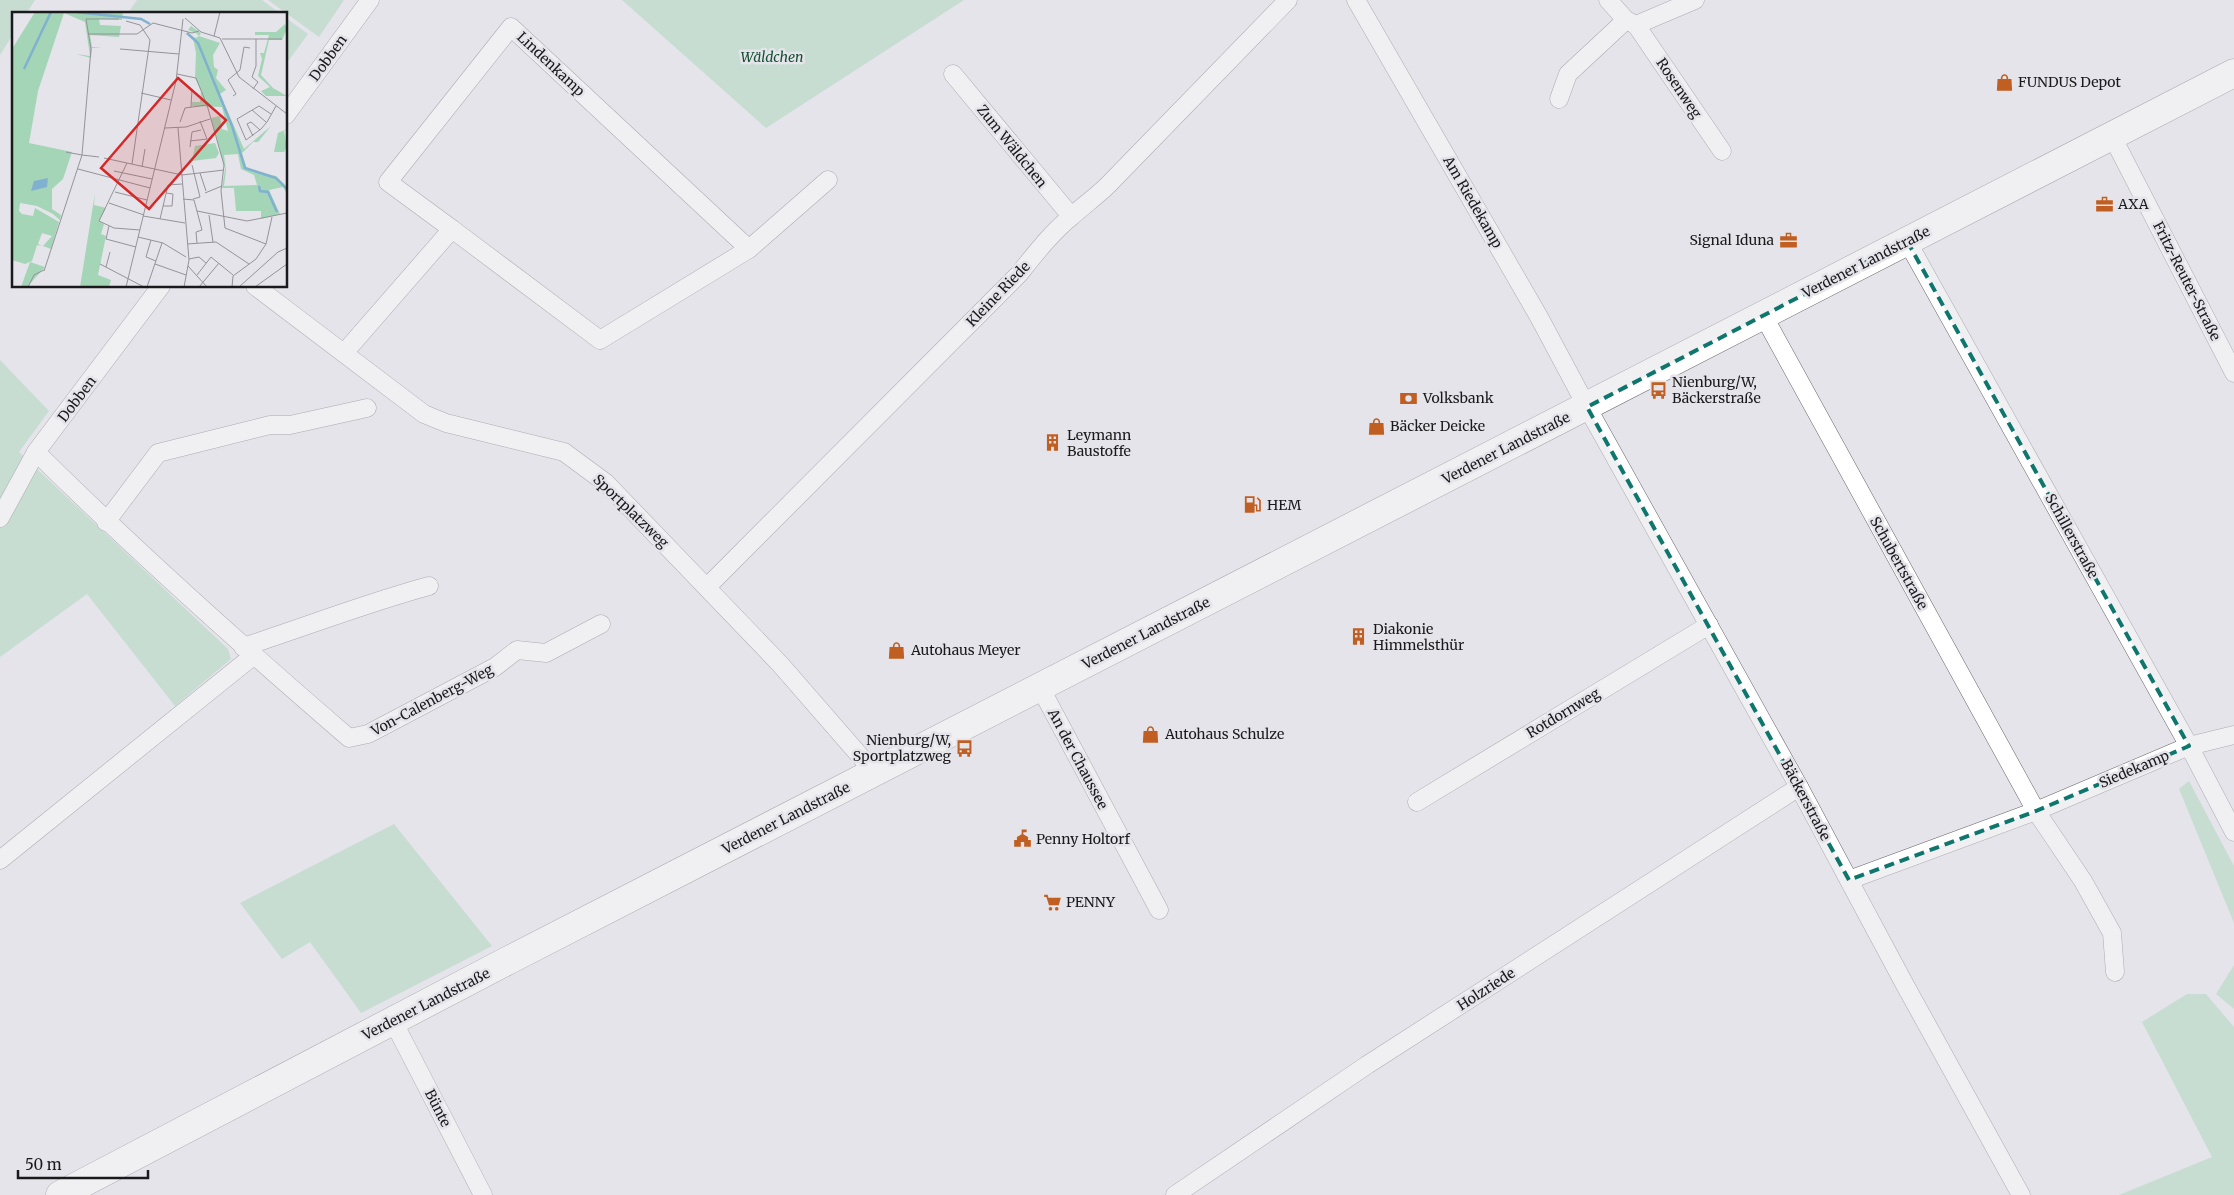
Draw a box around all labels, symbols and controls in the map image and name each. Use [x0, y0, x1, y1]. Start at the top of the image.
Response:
inset map [12, 12, 288, 288]
street label: Lindenkamp [513, 28, 589, 100]
street label: Dobben [305, 31, 351, 85]
park label: Wäldchen [741, 48, 803, 66]
street label: Rosenweg [1652, 55, 1706, 122]
shop icon: FUNDUS Depot [1994, 72, 2014, 92]
place label: FUNDUS Depot [2018, 73, 2122, 91]
street label: Zum Wäldchen [973, 101, 1051, 191]
street label: Am Riedekamp [1439, 152, 1507, 252]
office icon: AXA [2094, 194, 2114, 214]
place label: AXA [2117, 195, 2149, 213]
street label: Fritz-Reuter-Straße [2149, 218, 2225, 344]
street label: Verdener Landstraße [1798, 222, 1933, 302]
office icon: Signal Iduna [1778, 230, 1798, 250]
place label: Signal Iduna [1689, 231, 1774, 249]
street label: Kleine Riede [962, 258, 1034, 330]
street label: Dobben [54, 373, 100, 425]
place label: Nienburg/W, Bäckerstraße [1672, 373, 1761, 407]
bus stop icon: Nienburg/W, Bäckerstraße [1648, 380, 1668, 400]
bank icon: Volksbank [1399, 388, 1419, 408]
place label: Volksbank [1422, 389, 1494, 407]
street label: Verdener Landstraße [1438, 408, 1573, 488]
shop icon: Bäcker Deicke [1366, 416, 1386, 436]
place label: Bäcker Deicke [1390, 417, 1485, 435]
place label: Leymann Baustoffe [1067, 426, 1131, 460]
building icon: Leymann Baustoffe [1043, 433, 1063, 453]
street label: Sportplatzweg [589, 470, 673, 552]
street label: Schillerstraße [2041, 491, 2103, 581]
fuel station icon: HEM [1243, 495, 1263, 515]
place label: HEM [1267, 496, 1301, 514]
street label: Schubertstraße [1866, 513, 1932, 613]
street label: Verdener Landstraße [1078, 593, 1213, 673]
place label: Diakonie Himmelsthür [1373, 620, 1464, 654]
building icon: Diakonie Himmelsthür [1349, 627, 1369, 647]
shop icon: Autohaus Meyer [887, 640, 907, 660]
place label: Autohaus Meyer [910, 641, 1021, 659]
street label: Von-Calenberg-Weg [367, 660, 497, 740]
street label: Rotdornweg [1523, 684, 1603, 742]
street label: An der Chaussee [1044, 705, 1112, 812]
shop icon: Autohaus Schulze [1141, 724, 1161, 744]
place label: Autohaus Schulze [1164, 725, 1284, 743]
place label: Nienburg/W, Sportplatzweg [853, 731, 952, 765]
bus stop icon: Nienburg/W, Sportplatzweg [955, 738, 975, 758]
street label: Siedekamp [2096, 746, 2172, 792]
street label: Bäckerstraße [1777, 757, 1835, 843]
street label: Verdener Landstraße [718, 778, 853, 858]
public building icon: Penny Holtorf [1012, 829, 1032, 849]
place label: Penny Holtorf [1036, 830, 1131, 848]
supermarket icon: PENNY [1042, 892, 1062, 912]
place label: PENNY [1066, 893, 1116, 911]
street label: Verdener Landstraße [358, 964, 493, 1044]
street label: Holzriede [1454, 964, 1518, 1014]
street label: Bünte [421, 1086, 455, 1130]
scale bar [18, 1148, 148, 1180]
text: 50 m [25, 1155, 62, 1174]

